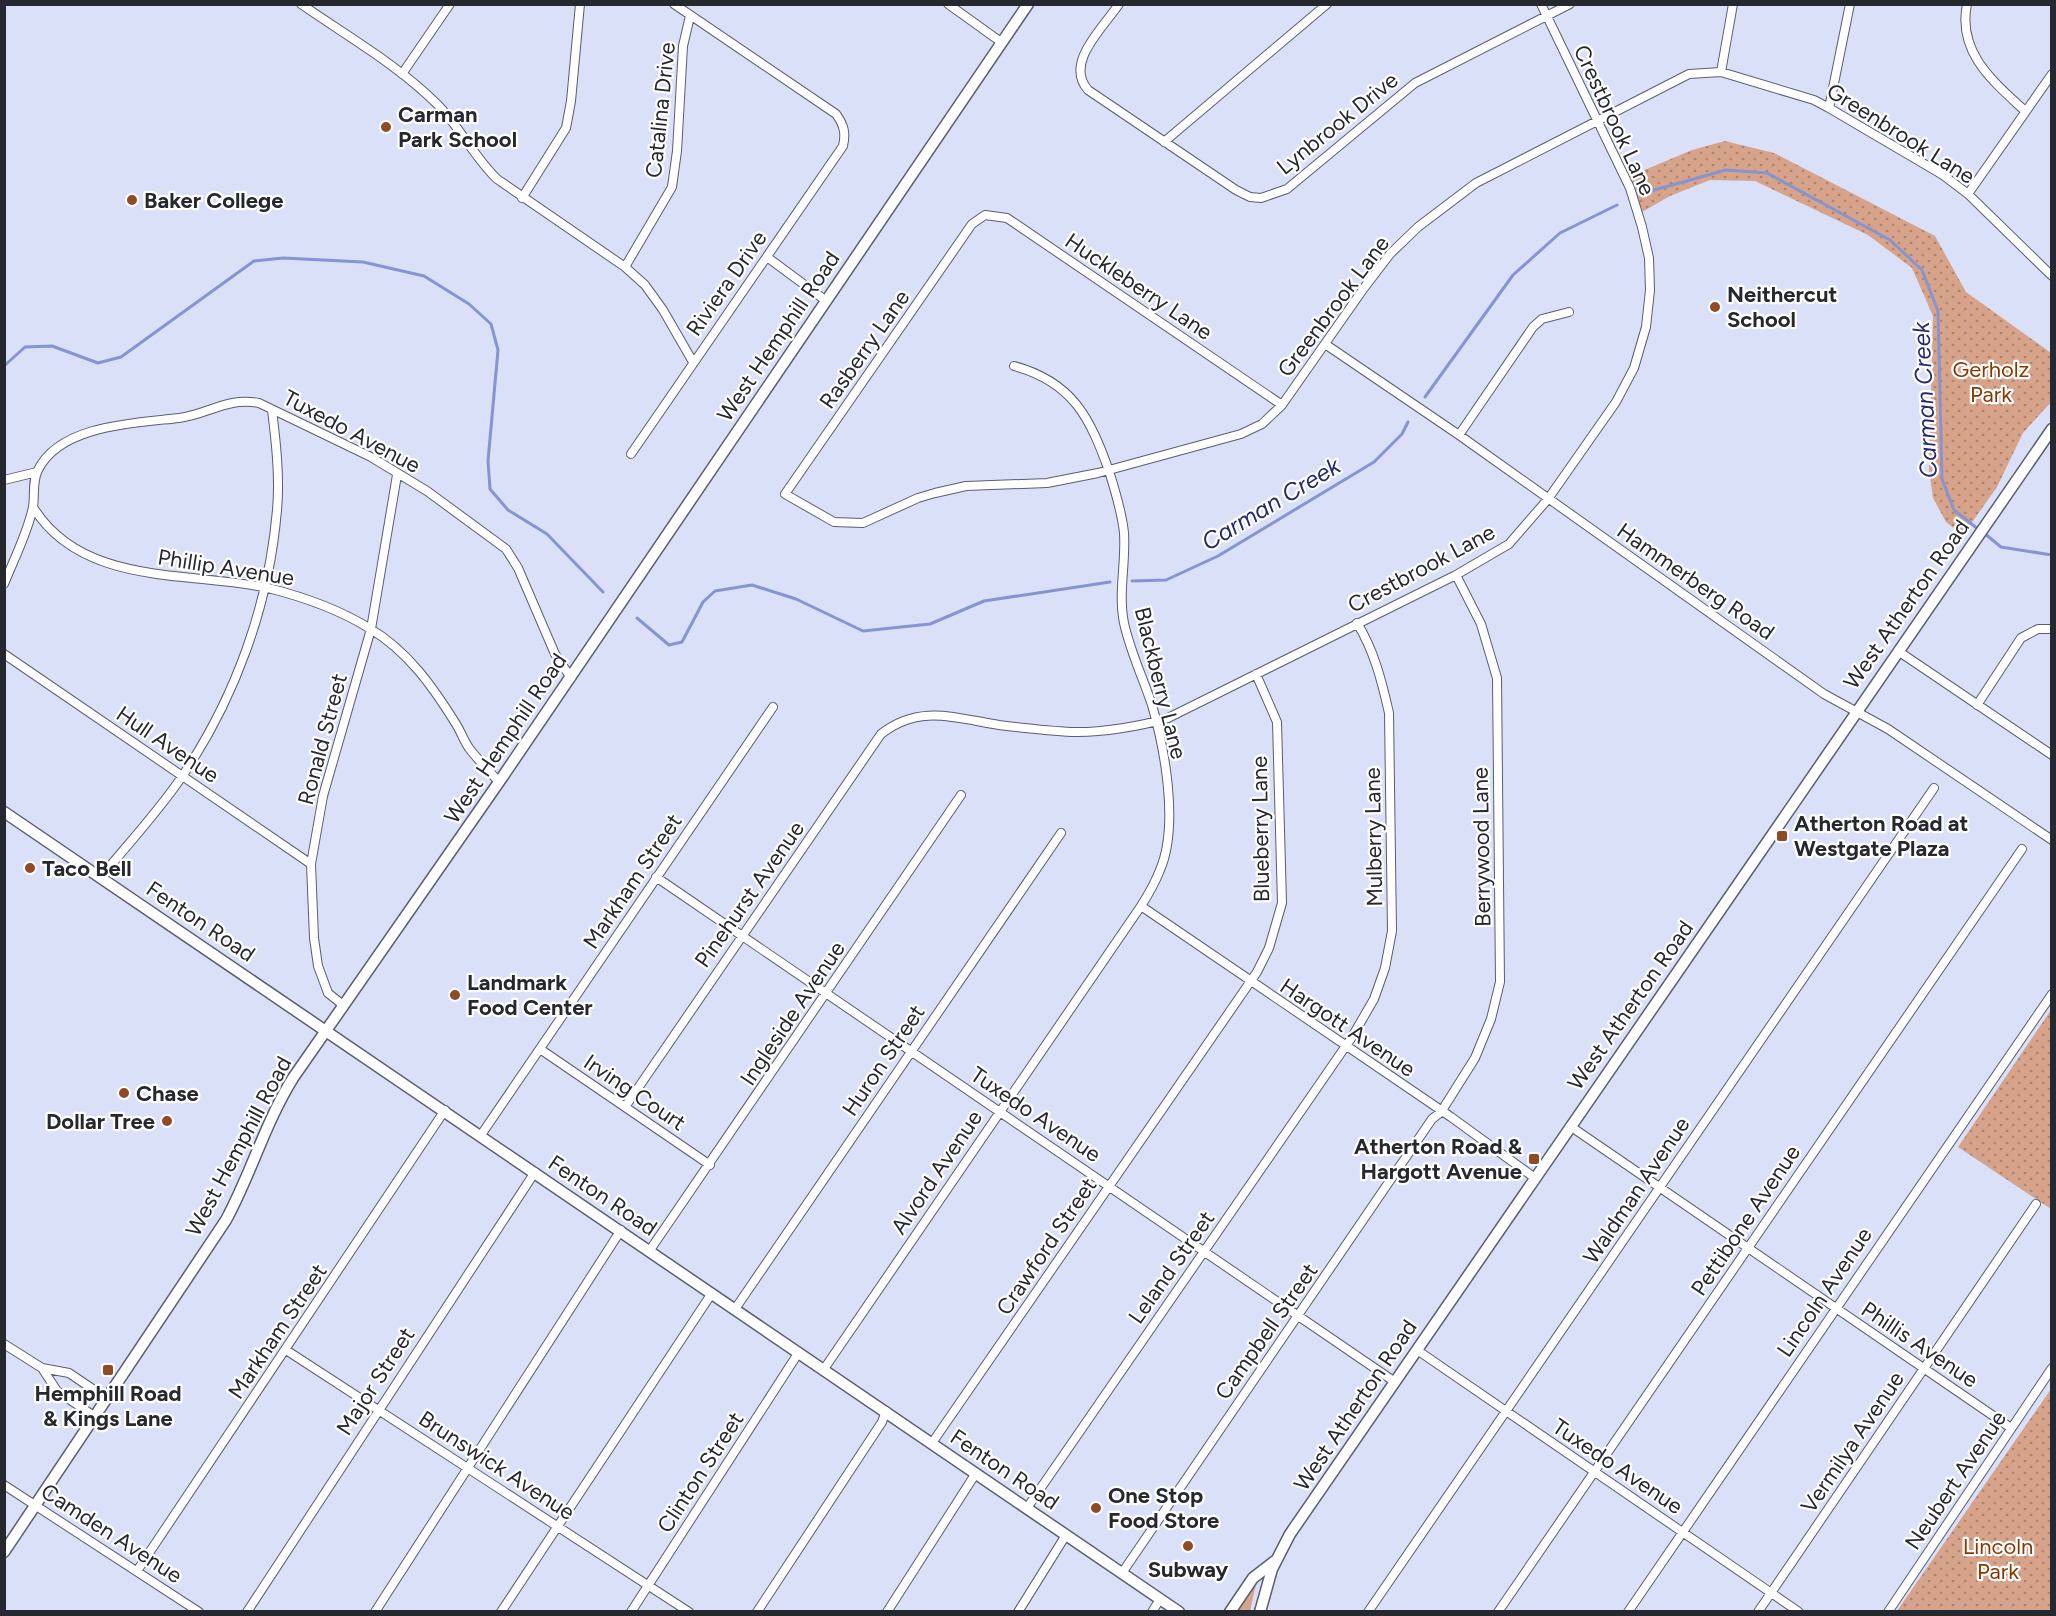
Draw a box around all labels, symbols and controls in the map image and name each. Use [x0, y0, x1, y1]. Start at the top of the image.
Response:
street label: Catalina Drive [640, 41, 681, 179]
street label: Crestbrook Lane [1568, 41, 1661, 200]
street label: Lynbrook Drive [1271, 66, 1403, 180]
street label: Greenbrook Lane [1822, 77, 1980, 190]
place label: Carman Park School [398, 101, 517, 153]
marker: Carman Park School [379, 120, 393, 134]
place label: Baker College [144, 187, 283, 214]
marker: Baker College [125, 193, 139, 207]
street label: Riviera Drive [680, 225, 773, 341]
street label: Huckleberry Lane [1060, 227, 1218, 346]
street label: Greenbrook Lane [1272, 231, 1395, 382]
street label: West Hemphill Road [711, 246, 845, 427]
place label: Neithercut School [1727, 281, 1837, 333]
street label: Rasberry Lane [813, 285, 915, 414]
marker: Neithercut School [1708, 300, 1722, 314]
water label: Carman Creek [1906, 320, 1943, 479]
park label: Gerholz Park [1953, 356, 2029, 408]
street label: Tuxedo Avenue [279, 384, 425, 479]
water label: Carman Creek [1196, 450, 1347, 556]
street label: West Atherton Road [1838, 514, 1975, 694]
street label: Hammerberg Road [1612, 517, 1780, 646]
street label: Crestbrook Lane [1343, 518, 1499, 619]
street label: Phillip Avenue [156, 543, 296, 592]
street label: Blackberry Lane [1129, 604, 1192, 762]
street label: West Hemphill Road [438, 648, 572, 829]
street label: Ronald Street [292, 671, 353, 808]
street label: Hull Avenue [111, 700, 224, 789]
street label: Blueberry Lane [1246, 756, 1275, 902]
street label: Mulberry Lane [1359, 767, 1388, 907]
street label: Berrywood Lane [1467, 767, 1496, 927]
street label: Markham Street [577, 809, 688, 954]
place label: Atherton Road at Westgate Plaza [1794, 810, 1969, 862]
street label: Pinehurst Avenue [689, 816, 810, 973]
marker: Atherton Road at Westgate Plaza [1775, 829, 1789, 843]
place label: Taco Bell [42, 855, 132, 882]
marker: Taco Bell [23, 861, 37, 875]
street label: Fenton Road [141, 875, 260, 968]
street label: West Atherton Road [1562, 915, 1699, 1095]
street label: Ingleside Avenue [734, 936, 851, 1091]
place label: Landmark Food Center [467, 969, 593, 1021]
street label: Hargott Avenue [1275, 972, 1420, 1083]
marker: Landmark Food Center [448, 988, 462, 1002]
street label: Huron Street [836, 1000, 930, 1121]
street label: Irving Court [579, 1048, 691, 1136]
street label: West Hemphill Road [180, 1052, 297, 1241]
street label: Tuxedo Avenue [965, 1061, 1106, 1168]
place label: Chase [136, 1080, 199, 1107]
marker: Chase [117, 1086, 131, 1100]
street label: Alvord Avenue [885, 1105, 988, 1239]
place label: Dollar Tree [46, 1108, 155, 1135]
street label: Waldman Avenue [1577, 1112, 1695, 1269]
marker: Dollar Tree [160, 1114, 174, 1128]
place label: Atherton Road & Hargott Avenue [1354, 1133, 1523, 1185]
street label: Pettibone Avenue [1685, 1140, 1806, 1301]
street label: Fenton Road [543, 1149, 662, 1242]
marker: Atherton Road & Hargott Avenue [1527, 1152, 1541, 1166]
street label: Crawford Street [991, 1172, 1102, 1320]
street label: Leland Street [1123, 1206, 1220, 1329]
street label: Lincoln Avenue [1771, 1222, 1878, 1362]
street label: Campbell Street [1209, 1258, 1323, 1405]
street label: Markham Street [222, 1259, 333, 1404]
street label: Phillis Avenue [1856, 1295, 1983, 1393]
street label: West Atherton Road [1288, 1315, 1423, 1496]
street label: Major Street [331, 1322, 420, 1440]
marker: Hemphill Road & Kings Lane [101, 1363, 115, 1377]
street label: Vermilya Avenue [1795, 1366, 1910, 1518]
place label: Hemphill Road & Kings Lane [34, 1380, 182, 1432]
street label: Brunswick Avenue [414, 1405, 580, 1526]
street label: Neubert Avenue [1899, 1406, 2012, 1555]
street label: Clinton Street [651, 1407, 749, 1538]
street label: Tuxedo Avenue [1547, 1413, 1688, 1520]
street label: Fenton Road [945, 1423, 1064, 1516]
street label: Camden Avenue [36, 1478, 187, 1589]
place label: One Stop Food Store [1108, 1482, 1219, 1534]
marker: One Stop Food Store [1089, 1501, 1103, 1515]
park label: Lincoln Park [1963, 1533, 2033, 1585]
marker: Subway [1181, 1539, 1195, 1553]
place label: Subway [1148, 1556, 1229, 1583]

